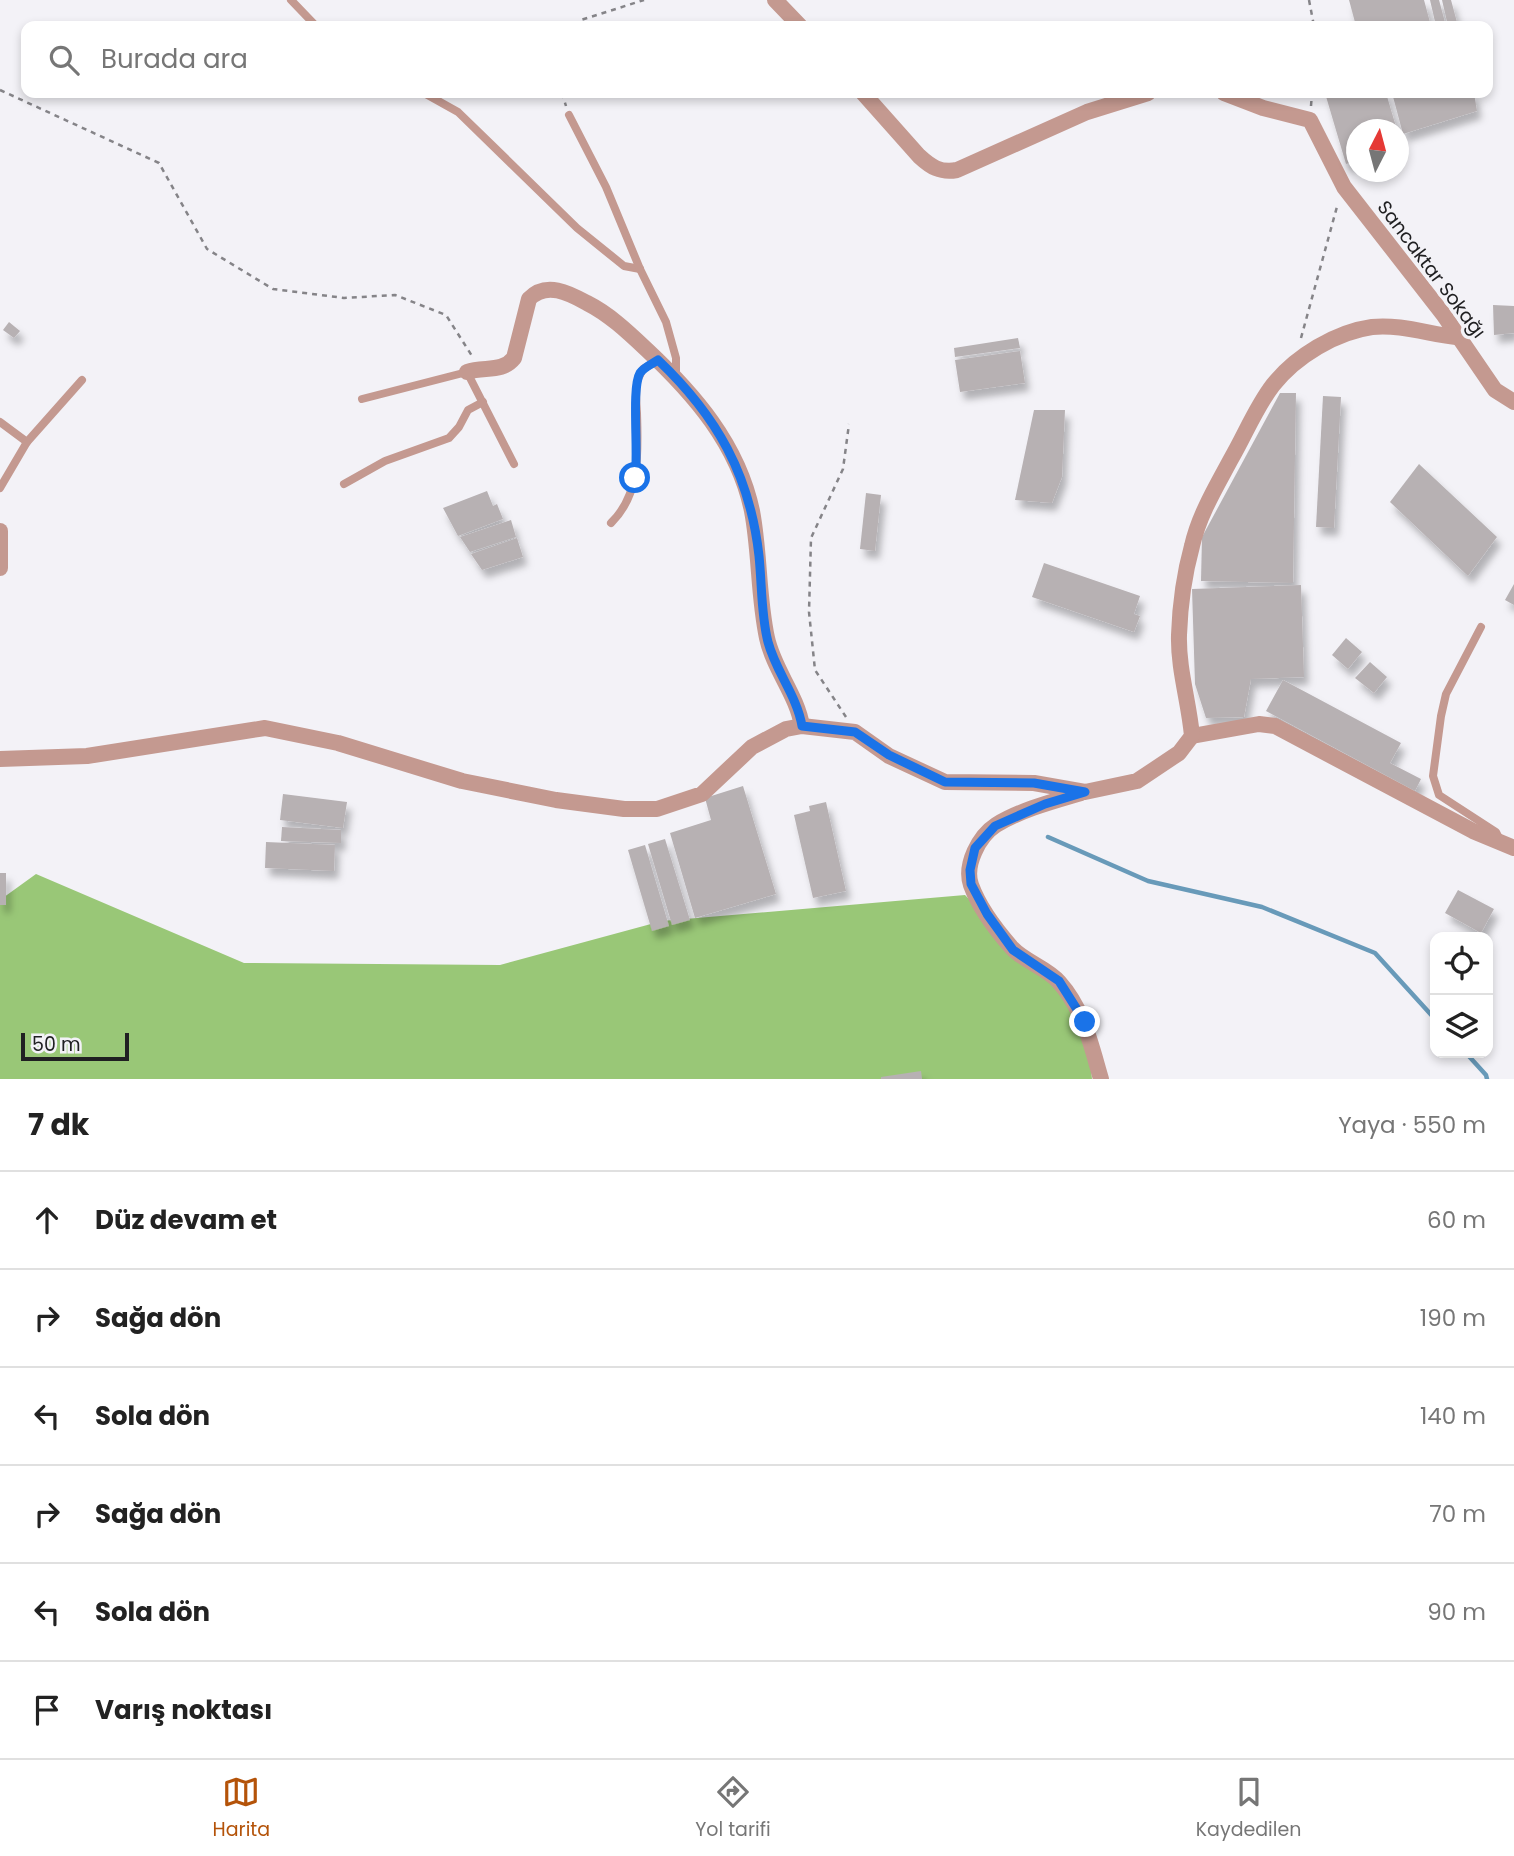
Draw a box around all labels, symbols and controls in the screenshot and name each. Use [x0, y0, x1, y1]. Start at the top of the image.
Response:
search box [21, 21, 1493, 98]
icon: search [45, 41, 83, 79]
text: Burada ara [101, 41, 248, 77]
north arrow [1346, 119, 1409, 182]
street label: Sancaktar Sokağı [1371, 195, 1492, 344]
route start [619, 462, 650, 493]
map controls [1430, 932, 1493, 1058]
button: locate [1430, 932, 1493, 995]
button: layers [1430, 995, 1493, 1058]
route end [1069, 1006, 1100, 1037]
scale bar [21, 1030, 130, 1062]
text: 50 m [32, 1031, 81, 1058]
text: 7 dk [28, 1103, 89, 1146]
text: Yaya · 550 m [1338, 1109, 1486, 1141]
icon: ahead [28, 1201, 66, 1239]
text: Düz devam et [95, 1202, 277, 1238]
text: 60 m [1427, 1204, 1486, 1236]
icon: right [28, 1299, 66, 1337]
text: Sağa dön [95, 1300, 221, 1336]
text: 190 m [1420, 1302, 1486, 1334]
icon: left [28, 1397, 66, 1435]
text: Sola dön [95, 1398, 210, 1434]
text: 140 m [1420, 1400, 1486, 1432]
icon: right [28, 1495, 66, 1533]
text: Sağa dön [95, 1496, 221, 1532]
text: 70 m [1429, 1498, 1486, 1530]
icon: left [28, 1593, 66, 1631]
text: Sola dön [95, 1594, 210, 1630]
text: 90 m [1427, 1596, 1486, 1628]
icon: arrive [28, 1691, 66, 1729]
text: Varış noktası [95, 1692, 272, 1728]
tab: Harita [213, 1773, 270, 1844]
tab: Yol tarifi [695, 1773, 771, 1844]
tab: Kaydedilen [1196, 1773, 1301, 1844]

